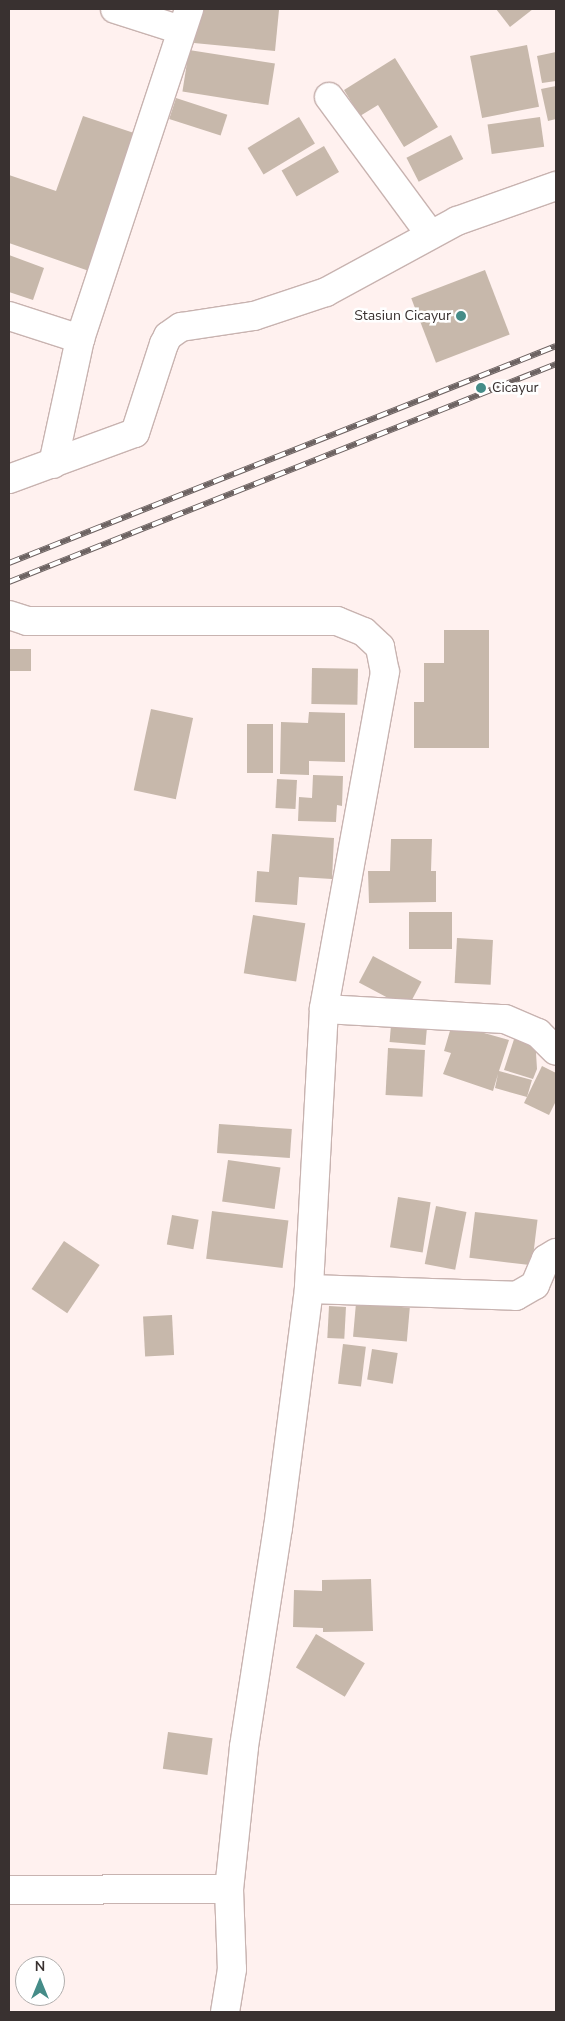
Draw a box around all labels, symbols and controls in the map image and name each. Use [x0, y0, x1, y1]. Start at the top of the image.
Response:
place label: Stasiun Cicayur [354, 308, 451, 324]
marker: Stasiun Cicayur [455, 310, 467, 322]
place label: Cicayur [492, 380, 539, 396]
marker: Cicayur [474, 381, 488, 395]
north arrow [15, 1956, 65, 2006]
text: N [35, 1957, 45, 1976]

